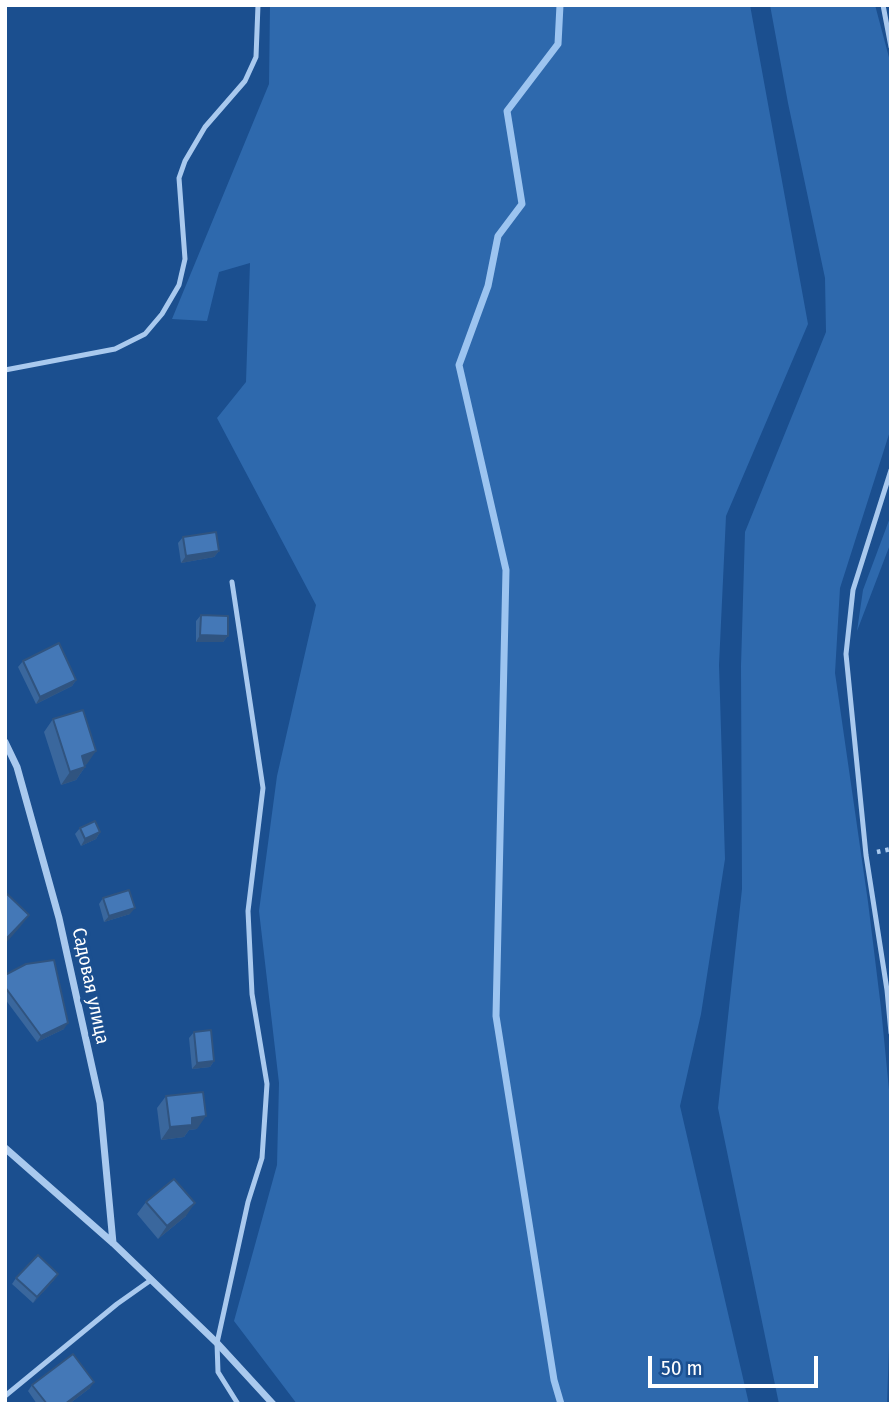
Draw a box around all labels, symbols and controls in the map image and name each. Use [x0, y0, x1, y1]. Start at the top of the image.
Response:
street label: Садовая улица [67, 926, 113, 1046]
scale bar [651, 1342, 821, 1386]
text: 50 m [661, 1355, 703, 1381]

